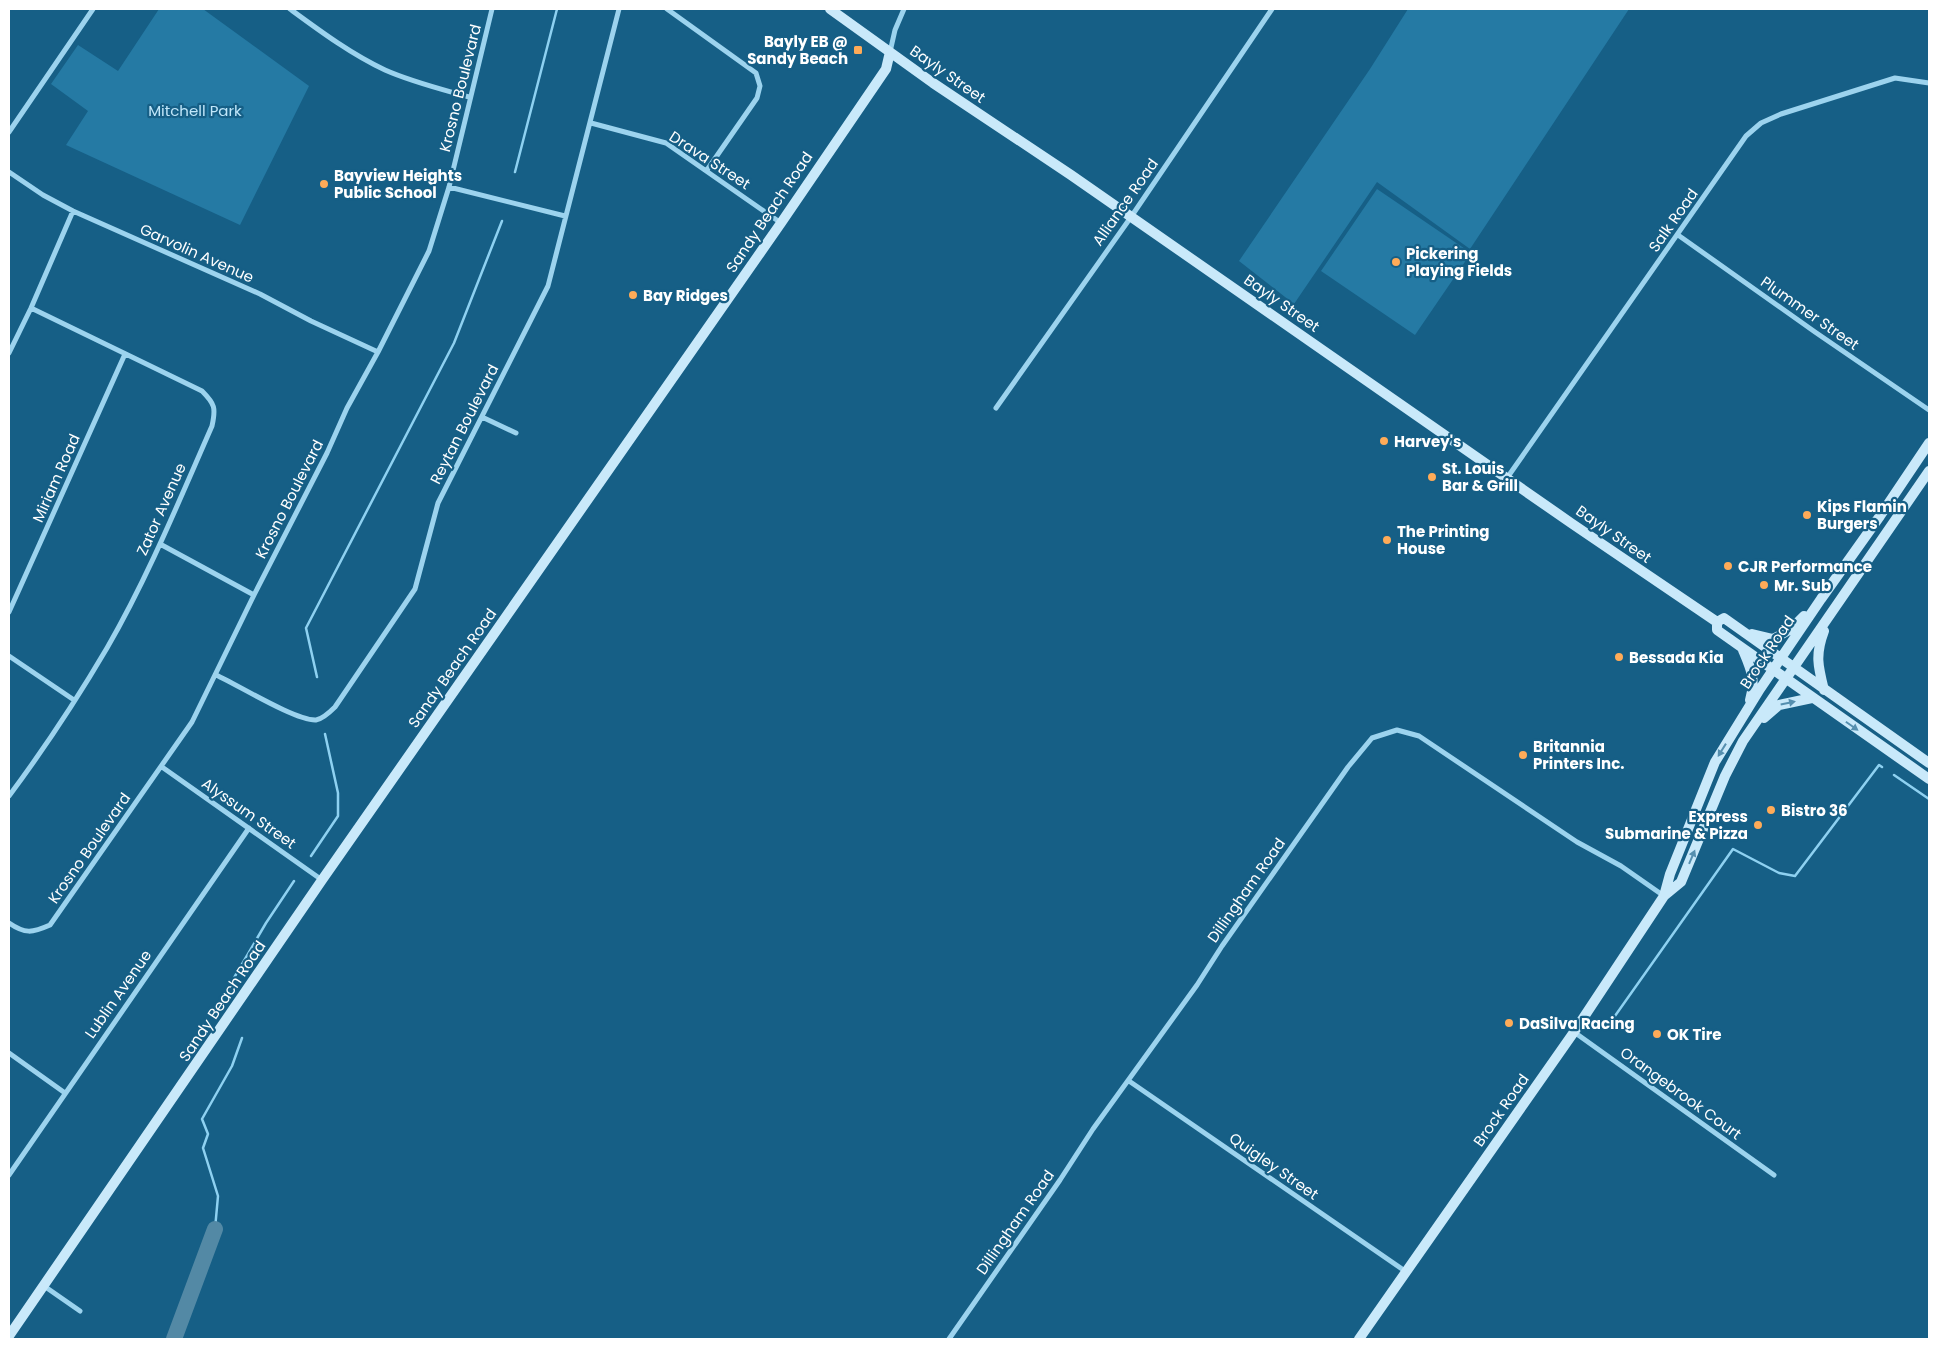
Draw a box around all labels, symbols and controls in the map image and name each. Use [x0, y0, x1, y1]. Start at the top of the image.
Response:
street label: Krosno Boulevard [434, 22, 486, 154]
place label: Bayly EB @ Sandy Beach [747, 31, 848, 69]
street label: Bayly Street [906, 40, 990, 108]
marker: Bayly EB @ Sandy Beach [852, 44, 864, 56]
park label: Mitchell Park [148, 100, 242, 121]
street label: Drava Street [665, 126, 755, 194]
street label: Sandy Beach Road [721, 147, 817, 277]
street label: Alliance Road [1087, 154, 1163, 250]
place label: Bayview Heights Public School [334, 165, 462, 203]
marker: Bayview Heights Public School [318, 178, 330, 190]
street label: Salk Road [1643, 184, 1703, 256]
street label: Garvolin Avenue [137, 218, 257, 288]
place label: Pickering Playing Fields [1406, 243, 1512, 281]
marker: Pickering Playing Fields [1390, 256, 1402, 268]
street label: Bayly Street [1240, 269, 1324, 337]
street label: Plummer Street [1757, 271, 1863, 355]
place label: Bay Ridges [643, 285, 728, 306]
marker: Bay Ridges [627, 289, 639, 301]
street label: Reytan Boulevard [425, 361, 503, 487]
street label: Miriam Road [27, 431, 85, 525]
place label: Harvey's [1394, 431, 1461, 452]
marker: Harvey's [1378, 435, 1390, 447]
street label: Krosno Boulevard [250, 436, 328, 562]
place label: St. Louis Bar & Grill [1442, 458, 1518, 496]
street label: Zator Avenue [131, 459, 191, 559]
marker: St. Louis Bar & Grill [1426, 471, 1438, 483]
place label: Kips Flamin Burgers [1817, 496, 1907, 534]
street label: Bayly Street [1572, 500, 1656, 568]
marker: Kips Flamin Burgers [1801, 509, 1813, 521]
place label: The Printing House [1397, 521, 1490, 559]
marker: The Printing House [1381, 534, 1393, 546]
place label: CJR Performance [1738, 556, 1872, 577]
marker: CJR Performance [1722, 560, 1734, 572]
place label: Mr. Sub [1774, 575, 1831, 596]
marker: Mr. Sub [1758, 579, 1770, 591]
street label: Sandy Beach Road [403, 604, 501, 732]
street label: Brock Road [1735, 611, 1799, 693]
place label: Bessada Kia [1629, 647, 1724, 668]
marker: Bessada Kia [1613, 651, 1625, 663]
one-way arrow [1780, 699, 1795, 707]
one-way arrow [1845, 721, 1859, 731]
place label: Britannia Printers Inc. [1533, 736, 1624, 774]
one-way arrow [1717, 743, 1727, 756]
marker: Britannia Printers Inc. [1517, 749, 1529, 761]
street label: Alyssum Street [198, 773, 300, 853]
street label: Krosno Boulevard [43, 788, 135, 908]
place label: Bistro 36 [1781, 800, 1848, 821]
marker: Bistro 36 [1765, 804, 1777, 816]
place label: Express Submarine & Pizza [1605, 806, 1748, 844]
marker: Express Submarine & Pizza [1752, 819, 1764, 831]
street label: Dillingham Road [1202, 833, 1290, 947]
one-way arrow [1688, 850, 1696, 864]
street label: Sandy Beach Road [174, 936, 270, 1066]
street label: Lublin Avenue [80, 946, 156, 1042]
place label: DaSilva Racing [1519, 1013, 1635, 1034]
marker: DaSilva Racing [1503, 1017, 1515, 1029]
place label: OK Tire [1667, 1024, 1721, 1045]
marker: OK Tire [1651, 1028, 1663, 1040]
street label: Orangebrook Court [1616, 1042, 1746, 1144]
street label: Brock Road [1468, 1069, 1534, 1151]
street label: Quigley Street [1225, 1127, 1323, 1205]
street label: Dillingham Road [971, 1165, 1059, 1279]

